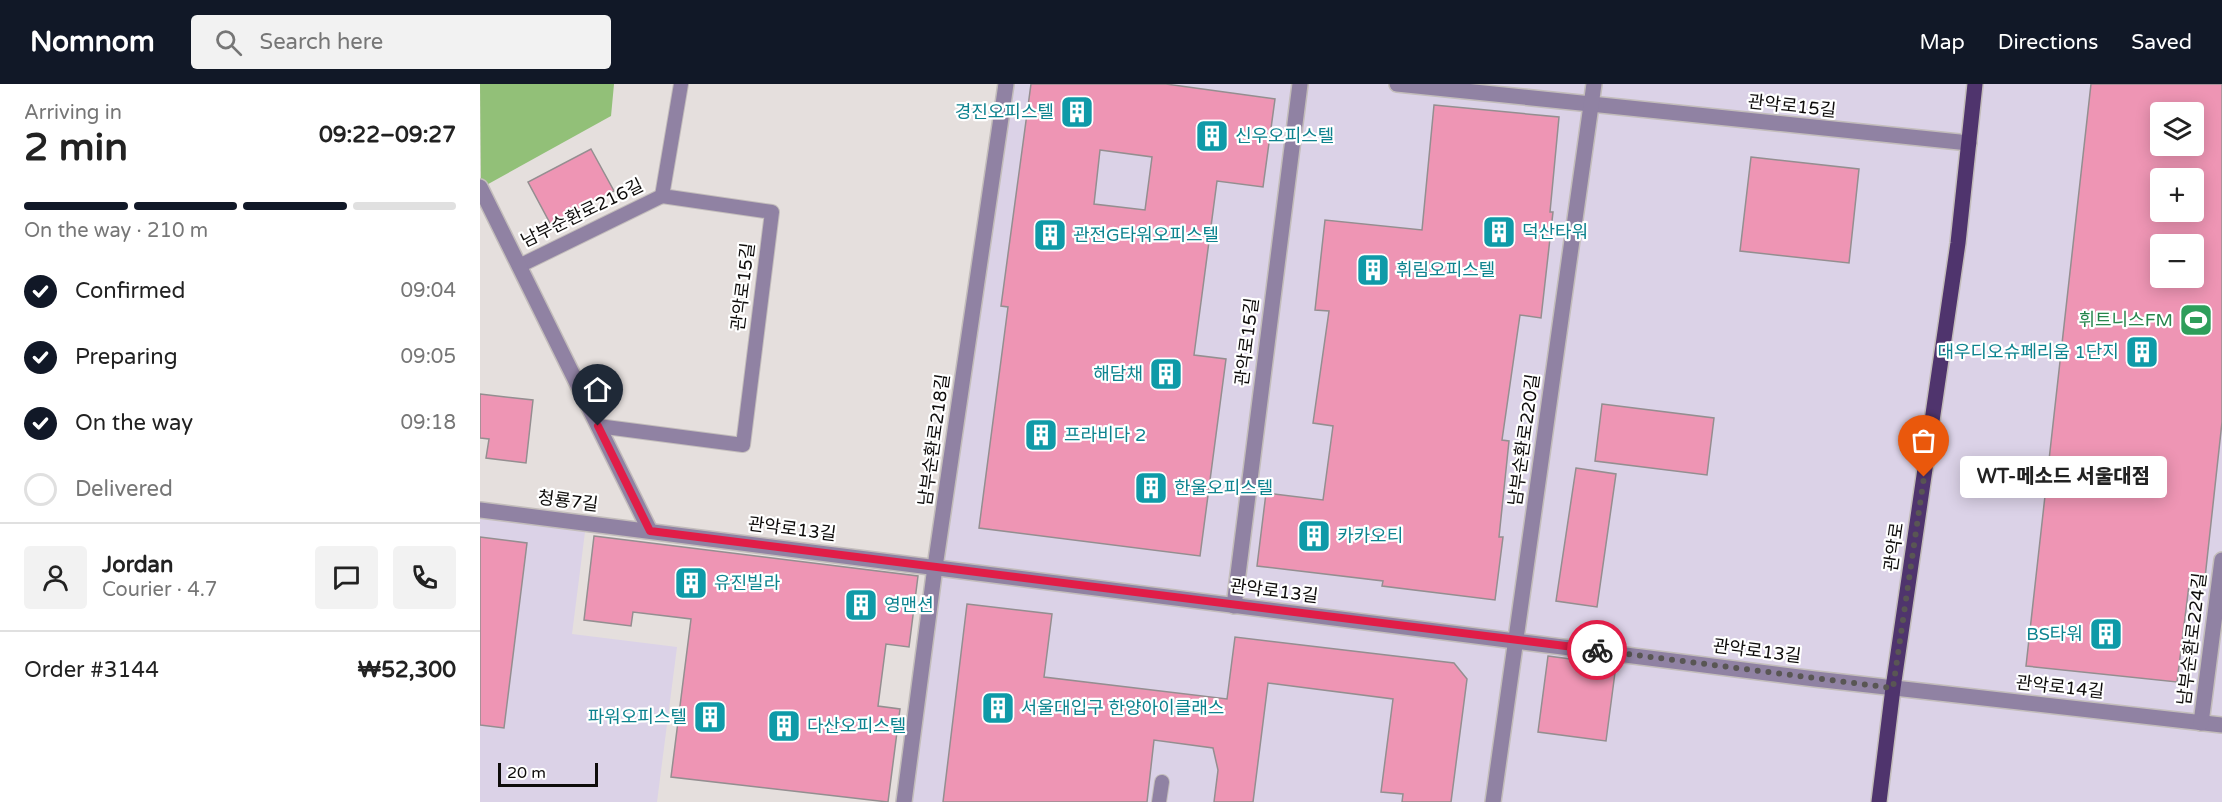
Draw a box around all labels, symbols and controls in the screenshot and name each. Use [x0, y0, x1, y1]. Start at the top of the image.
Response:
search box [191, 15, 611, 69]
text: Nomnom [30, 25, 155, 59]
icon: search [212, 26, 245, 59]
text: Search here [260, 29, 383, 55]
text: Map [1919, 30, 1965, 55]
text: Directions [1998, 30, 2098, 55]
text: Saved [2131, 30, 2192, 55]
street label: 관악로15길 [1747, 90, 1837, 122]
building icon: 경진오피스텔 [1059, 94, 1095, 130]
text: Arriving in [24, 101, 122, 125]
place label: 경진오피스텔 [955, 101, 1054, 123]
map controls [2150, 102, 2204, 288]
button: layers [2150, 102, 2204, 156]
building icon: 신우오피스텔 [1194, 118, 1230, 154]
text: 09:22–09:27 [319, 122, 456, 148]
text: 2 min [24, 124, 128, 171]
place label: 신우오피스텔 [1235, 125, 1334, 147]
button: + [2150, 168, 2204, 222]
street label: 남부순환로216길 [517, 174, 647, 252]
building icon: 덕산타워 [1481, 214, 1517, 250]
building icon: 관전G타워오피스텔 [1032, 217, 1068, 253]
text: On the way · 210 m [24, 219, 208, 243]
place label: 덕산타워 [1522, 221, 1588, 243]
place label: 관전G타워오피스텔 [1073, 224, 1219, 246]
button: − [2150, 234, 2204, 288]
street label: 관악로15길 [727, 242, 759, 332]
building icon: 휘림오피스텔 [1355, 252, 1391, 288]
place label: 휘림오피스텔 [1396, 259, 1495, 281]
icon: check [24, 275, 57, 308]
text: Confirmed [75, 278, 185, 304]
text: 09:04 [401, 279, 456, 303]
street label: 관악로15길 [1231, 297, 1263, 387]
sports icon: 휘트니스FM [2178, 302, 2214, 338]
place label: 휘트니스FM [2078, 309, 2173, 331]
building icon: 대우디오슈페리움 1단지 [2124, 334, 2160, 370]
icon: check [24, 341, 57, 374]
place label: 대우디오슈페리움 1단지 [1937, 341, 2119, 363]
text: Preparing [75, 344, 178, 370]
text: 09:05 [401, 345, 456, 369]
building icon: 해담채 [1148, 356, 1184, 392]
place label: 해담채 [1093, 363, 1143, 385]
pin [572, 364, 623, 426]
street label: 남부순환로218길 [914, 372, 954, 508]
street label: 남부순환로220길 [1504, 372, 1544, 508]
icon: home [581, 373, 614, 406]
icon: check [24, 407, 57, 440]
text: On the way [75, 410, 193, 436]
text: 09:18 [401, 411, 456, 435]
pin [1898, 415, 1949, 477]
building icon: 프라비다 2 [1023, 417, 1059, 453]
place label: 프라비다 2 [1064, 424, 1146, 446]
icon: bag [1907, 424, 1940, 457]
callout: WT-메소드 서울대점 [1960, 456, 2167, 498]
text: WT-메소드 서울대점 [1977, 465, 2150, 489]
building icon: 한울오피스텔 [1133, 470, 1169, 506]
text: Delivered [75, 476, 173, 502]
place label: 한울오피스텔 [1174, 477, 1273, 499]
street label: 청룡7길 [536, 486, 600, 516]
street label: 관악로13길 [747, 513, 837, 545]
building icon: 카카오티 [1296, 518, 1332, 554]
street label: 관악로 [1880, 521, 1908, 573]
place label: 카카오티 [1337, 525, 1403, 547]
button: person [24, 546, 87, 609]
button: chat [315, 546, 378, 609]
button: phone [393, 546, 456, 609]
text: Jordan [102, 552, 173, 578]
building icon: 유진빌라 [673, 565, 709, 601]
place label: 유진빌라 [714, 572, 781, 594]
street label: 남부순환로224길 [2173, 572, 2211, 706]
street label: 관악로13길 [1229, 575, 1319, 607]
text: Courier · 4.7 [102, 578, 217, 602]
building icon: 영맨션 [843, 587, 879, 623]
place label: 영맨션 [884, 594, 934, 616]
building icon: BS타워 [2088, 616, 2124, 652]
courier [1567, 620, 1627, 680]
place label: BS타워 [2026, 623, 2083, 645]
icon: bike [1581, 634, 1614, 667]
street label: 관악로13길 [1712, 635, 1802, 667]
text: Order #3144 [24, 657, 159, 683]
text: ₩52,300 [357, 657, 456, 683]
street label: 관악로14길 [2015, 671, 2105, 703]
building icon: 서울대입구 한양아이클래스 [980, 690, 1016, 726]
place label: 서울대입구 한양아이클래스 [1021, 697, 1224, 719]
building icon: 파워오피스텔 [692, 699, 728, 735]
place label: 파워오피스텔 [588, 706, 687, 728]
building icon: 다산오피스텔 [766, 708, 802, 744]
place label: 다산오피스텔 [807, 715, 906, 737]
scale bar [498, 760, 598, 788]
text: 20 m [507, 763, 546, 783]

